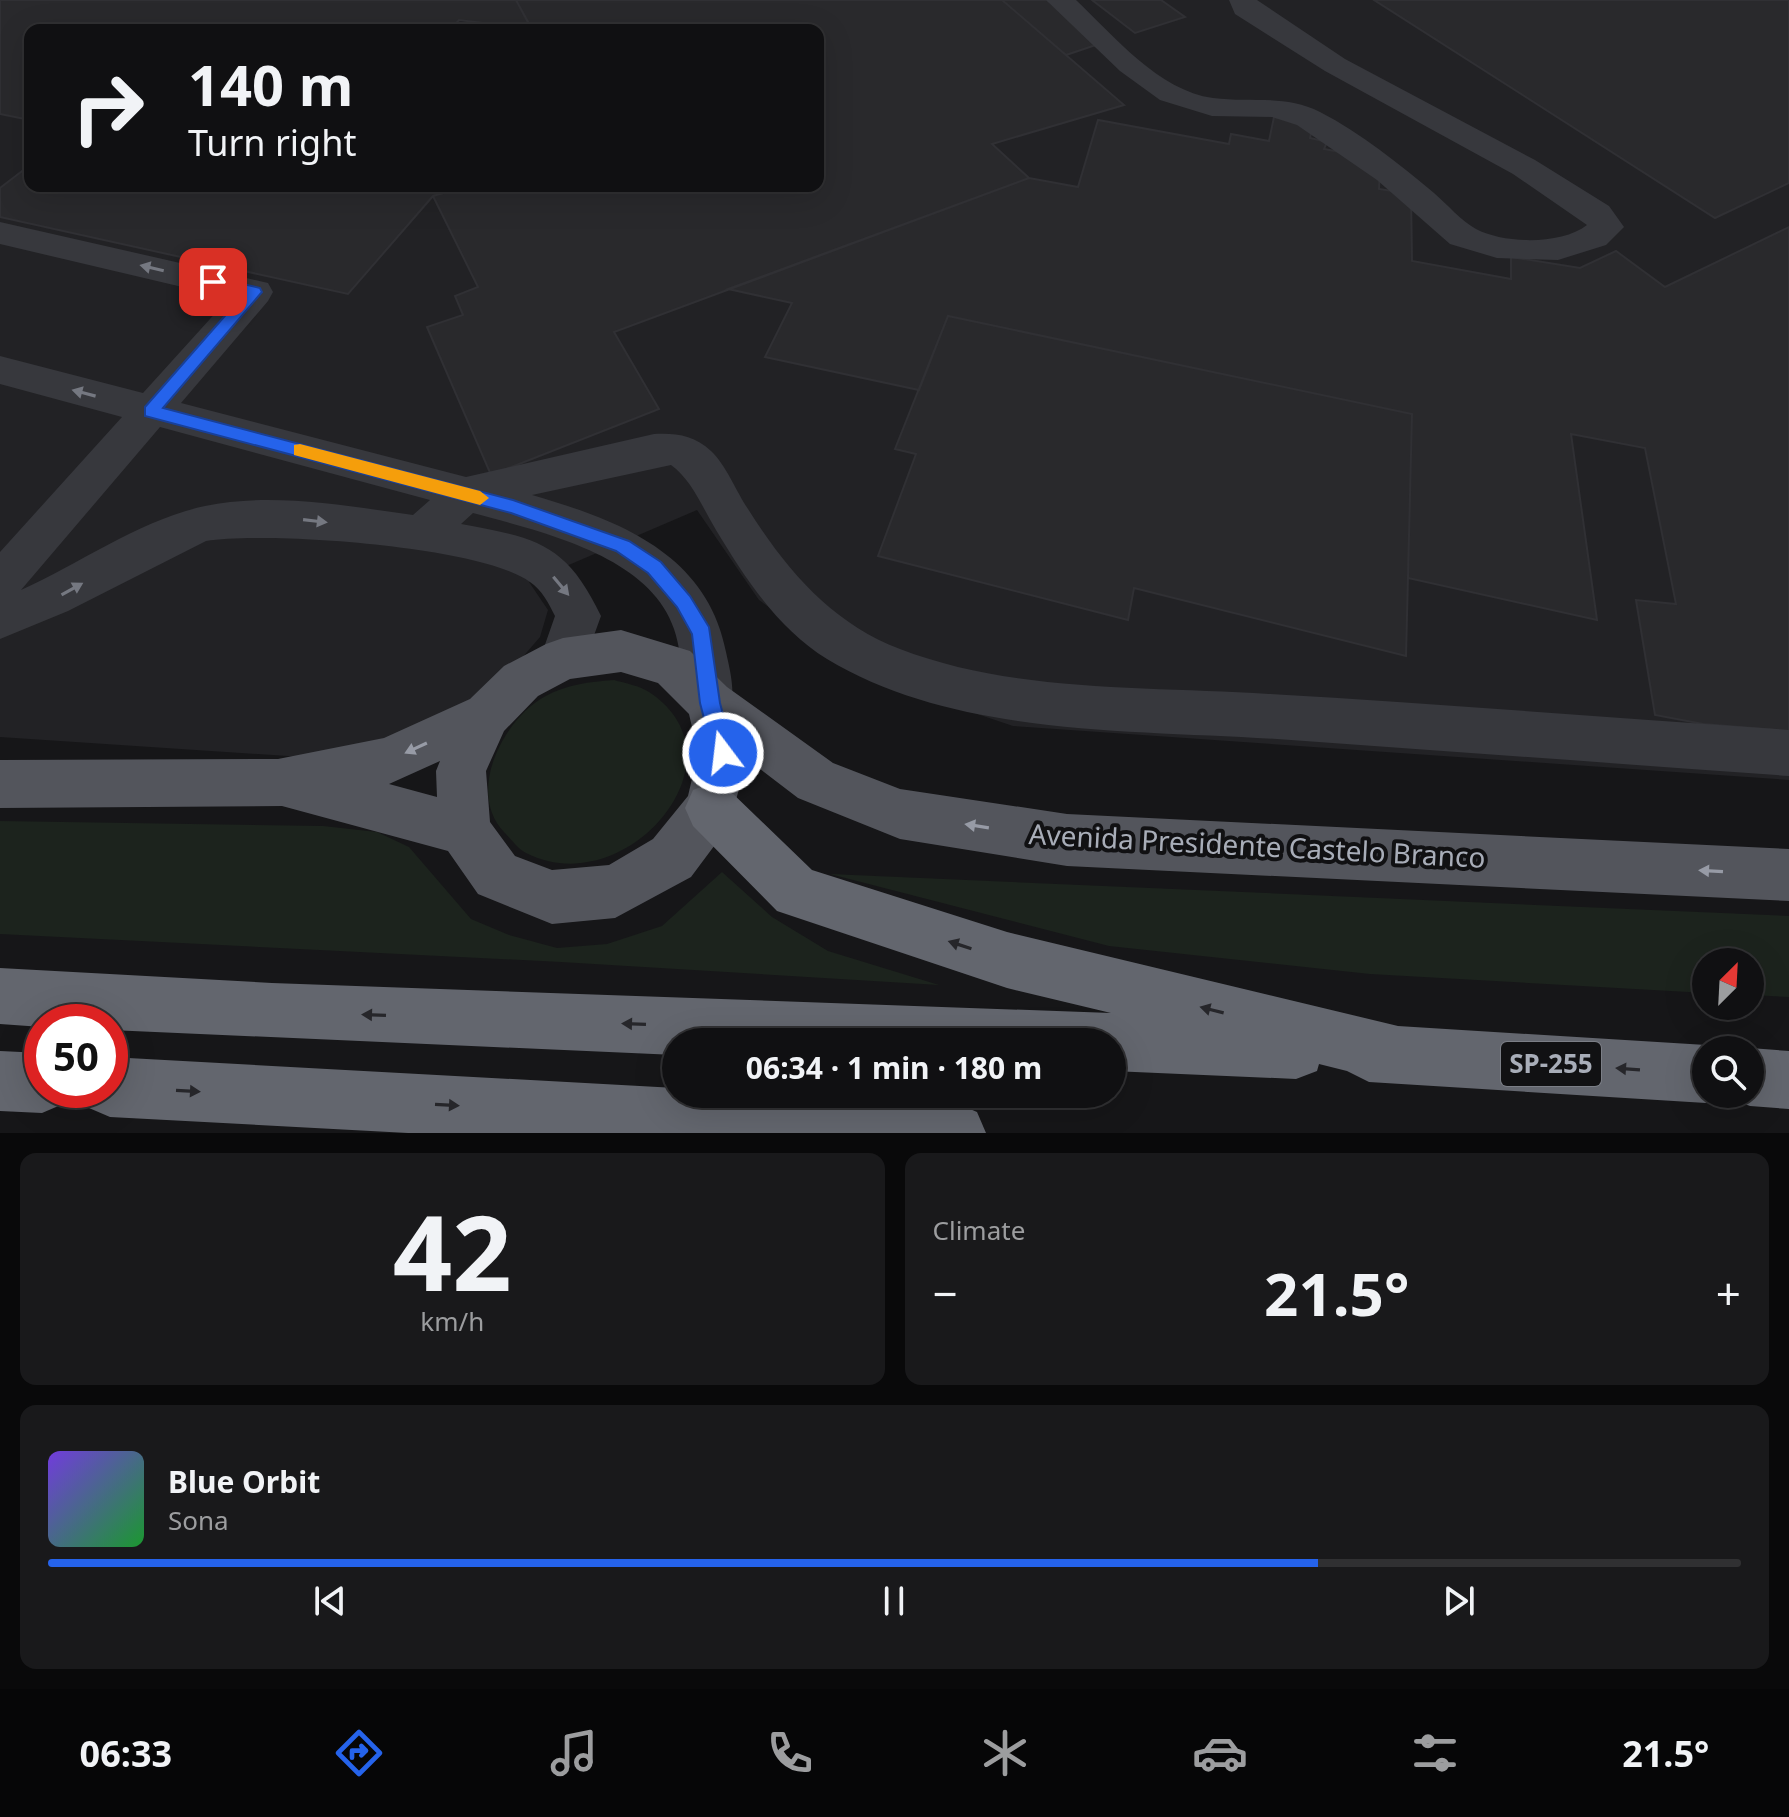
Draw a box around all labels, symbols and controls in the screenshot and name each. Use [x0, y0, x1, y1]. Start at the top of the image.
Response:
text: 140 m [188, 46, 353, 122]
icon: right [56, 56, 160, 160]
text: Turn right [188, 118, 356, 167]
pin [179, 248, 247, 316]
icon: arrive [191, 260, 235, 304]
one-way arrow [139, 261, 164, 274]
one-way arrow [72, 386, 96, 399]
one-way arrow [303, 515, 328, 528]
one-way arrow [552, 576, 569, 596]
one-way arrow [60, 582, 83, 595]
position arrow [681, 711, 765, 795]
one-way arrow [405, 741, 428, 755]
street label: Avenida Presidente Castelo Branco [1028, 814, 1486, 876]
one-way arrow [964, 819, 989, 832]
one-way arrow [1698, 864, 1723, 877]
one-way arrow [947, 938, 971, 951]
north arrow [1692, 948, 1764, 1020]
map controls [1692, 948, 1764, 1108]
one-way arrow [1199, 1003, 1224, 1015]
speed limit sign: 50 [24, 1004, 128, 1108]
one-way arrow [361, 1008, 386, 1021]
one-way arrow [621, 1018, 646, 1031]
button: search [1692, 1036, 1764, 1108]
road number: SP-255 [1501, 1042, 1601, 1086]
text: 06:34 · 1 min · 180 m [746, 1047, 1042, 1088]
one-way arrow [1615, 1062, 1640, 1075]
one-way arrow [176, 1085, 201, 1098]
one-way arrow [435, 1099, 460, 1112]
text: 42 [393, 1180, 512, 1321]
text: Climate [933, 1212, 1025, 1248]
text: 21.5° [1264, 1252, 1409, 1334]
text: − [933, 1263, 958, 1323]
text: + [1716, 1263, 1741, 1323]
text: km/h [420, 1303, 484, 1339]
text: Blue Orbit [168, 1461, 320, 1502]
text: Sona [168, 1502, 229, 1538]
icon: previous [308, 1579, 352, 1623]
icon: pause [872, 1579, 916, 1623]
icon: next [1437, 1579, 1481, 1623]
icon: directions [331, 1725, 387, 1781]
icon: music [546, 1725, 602, 1781]
icon: phone [762, 1725, 818, 1781]
icon: climate [977, 1725, 1033, 1781]
icon: car [1192, 1725, 1248, 1781]
icon: filters [1407, 1725, 1463, 1781]
text: 06:33 [80, 1729, 172, 1778]
text: 21.5° [1622, 1729, 1709, 1778]

